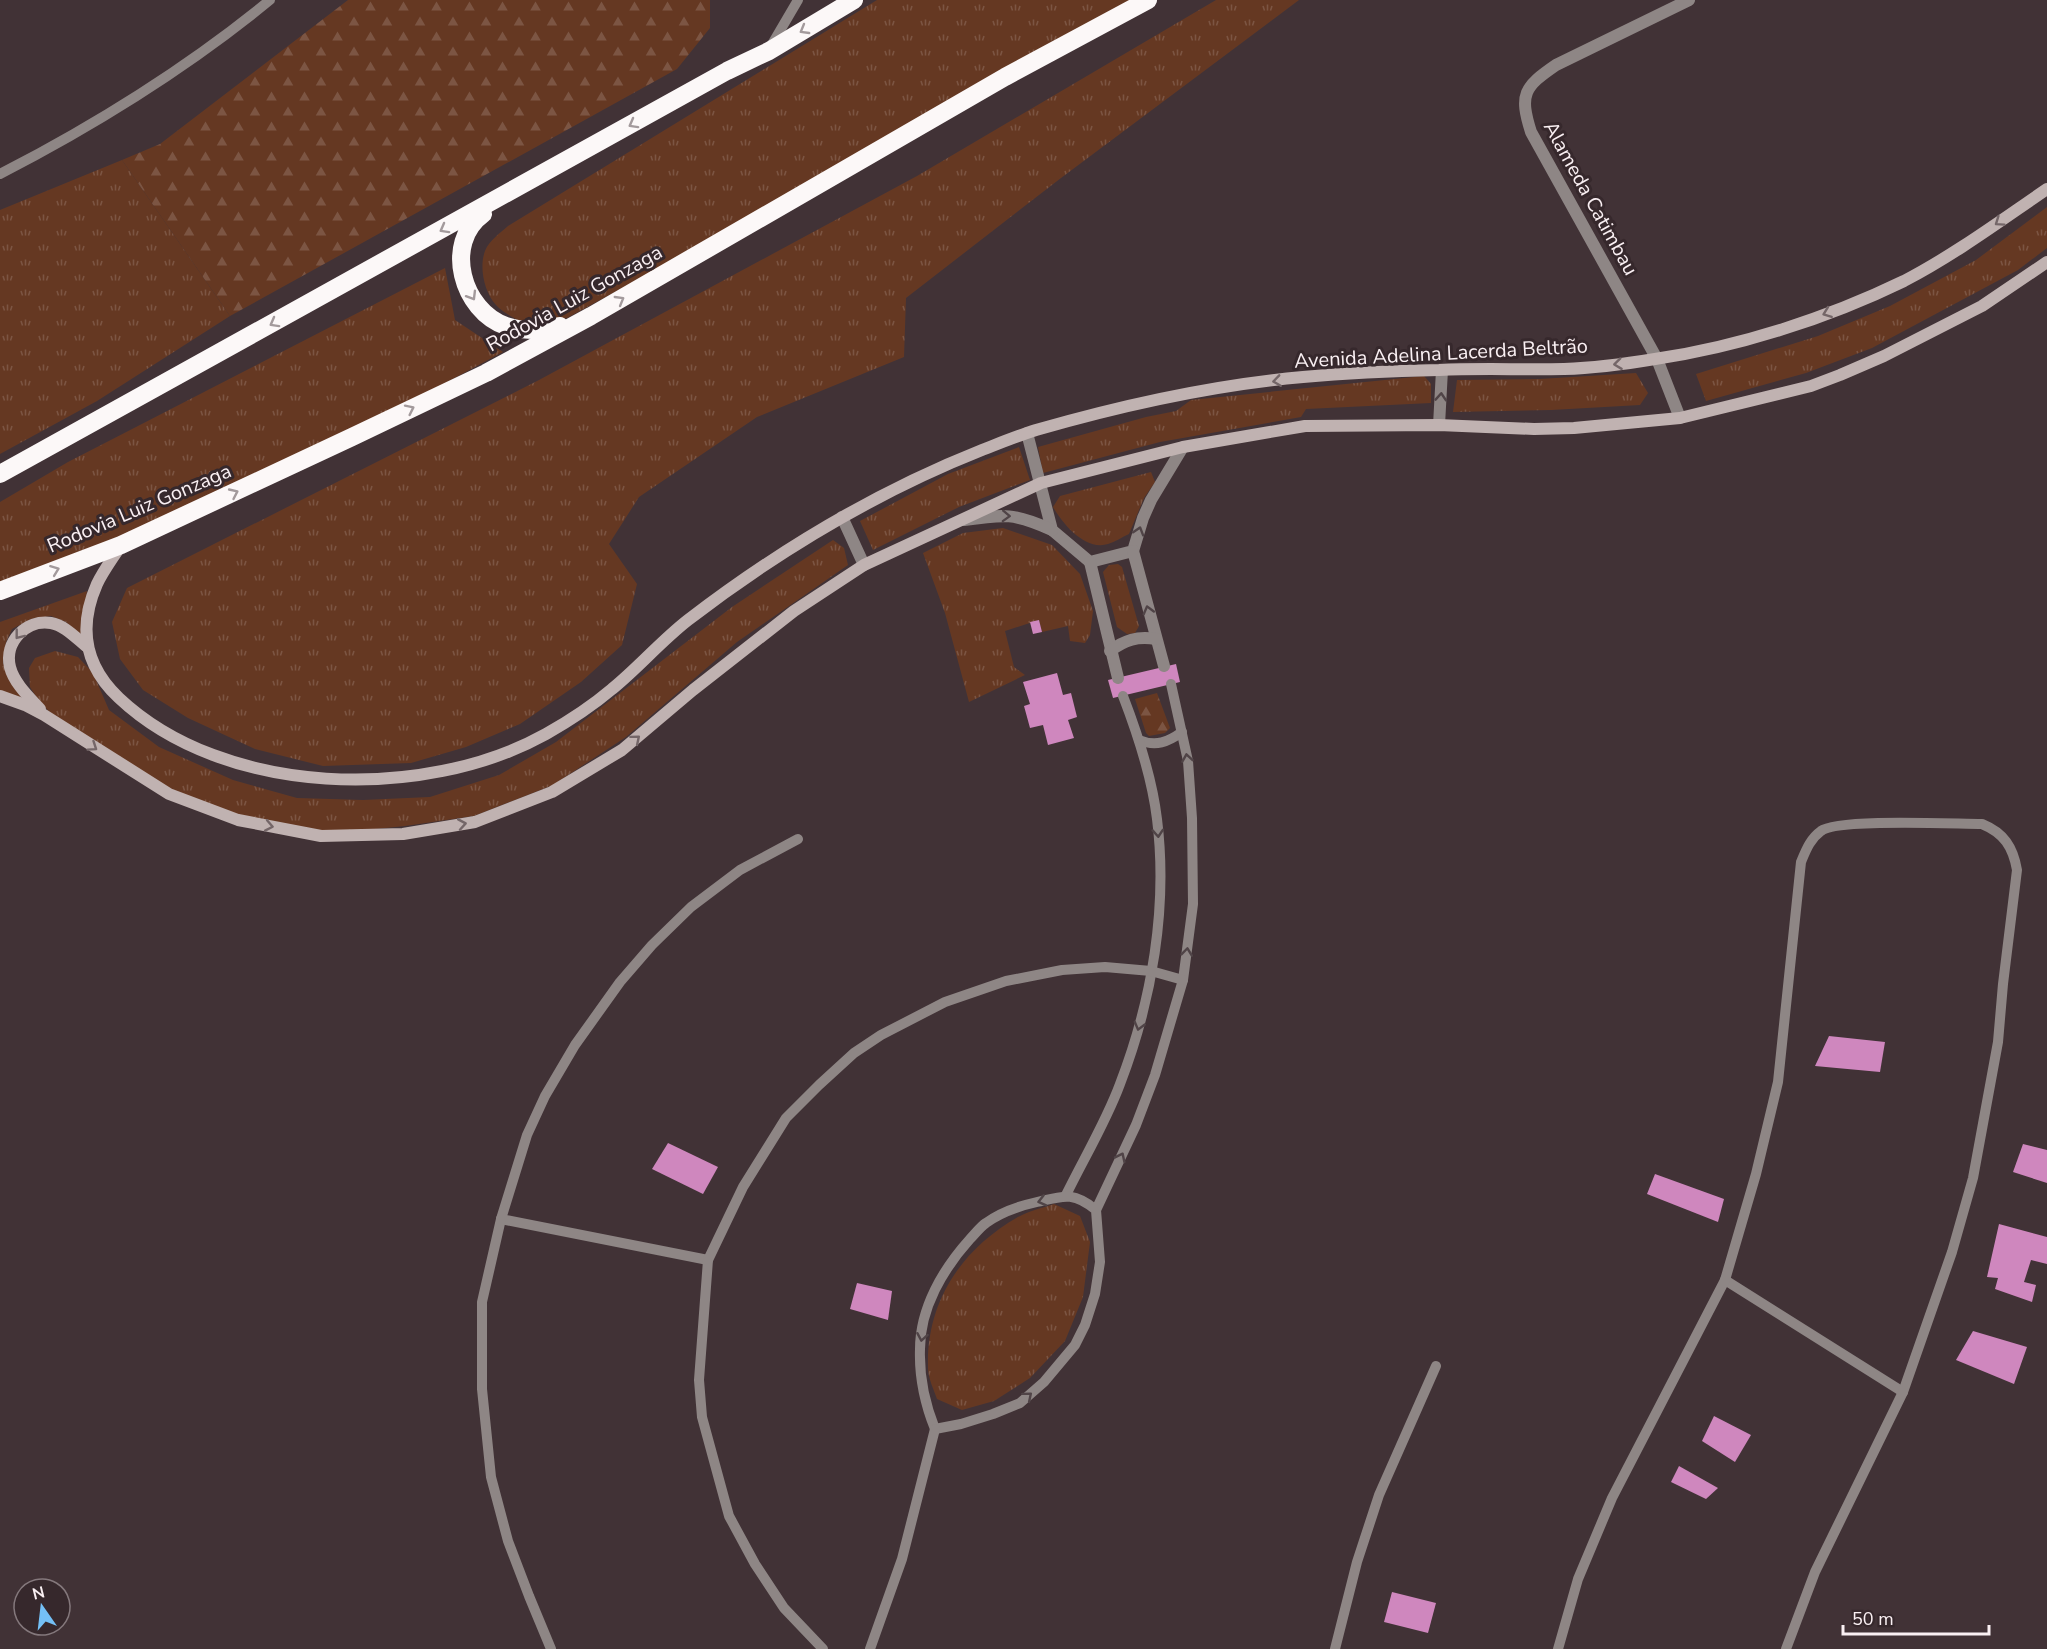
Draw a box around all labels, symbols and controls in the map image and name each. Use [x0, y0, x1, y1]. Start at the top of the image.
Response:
one-way arrow [800, 22, 810, 34]
street label: Alameda Catimbau [1537, 116, 1644, 280]
one-way arrow [629, 117, 639, 128]
one-way arrow [1994, 215, 2005, 226]
one-way arrow [440, 222, 451, 233]
street label: Rodovia Luiz Gonzaga [481, 239, 667, 358]
one-way arrow [465, 290, 477, 300]
one-way arrow [614, 295, 624, 307]
one-way arrow [1822, 306, 1833, 318]
one-way arrow [270, 316, 280, 327]
street label: Avenida Adelina Lacerda Beltrão [1294, 332, 1589, 375]
one-way arrow [1613, 357, 1622, 369]
one-way arrow [1272, 374, 1281, 386]
one-way arrow [1434, 393, 1447, 402]
one-way arrow [403, 405, 414, 417]
street label: Rodovia Luiz Gonzaga [43, 457, 235, 559]
one-way arrow [227, 488, 238, 500]
one-way arrow [1001, 510, 1010, 523]
one-way arrow [1132, 526, 1144, 537]
one-way arrow [49, 564, 59, 577]
one-way arrow [1143, 605, 1156, 615]
one-way arrow [15, 629, 26, 640]
one-way arrow [629, 735, 640, 746]
one-way arrow [87, 740, 98, 751]
one-way arrow [1181, 753, 1194, 763]
one-way arrow [457, 818, 467, 831]
one-way arrow [264, 819, 274, 832]
one-way arrow [1151, 829, 1164, 838]
one-way arrow [1180, 948, 1192, 957]
one-way arrow [1134, 1021, 1147, 1031]
one-way arrow [1113, 1152, 1125, 1163]
one-way arrow [1037, 1193, 1047, 1206]
one-way arrow [916, 1332, 928, 1342]
one-way arrow [1021, 1392, 1032, 1403]
north arrow [12, 1577, 72, 1637]
text: N [30, 1581, 47, 1606]
scale bar [1843, 1598, 1988, 1636]
text: 50 m [1852, 1607, 1894, 1631]

